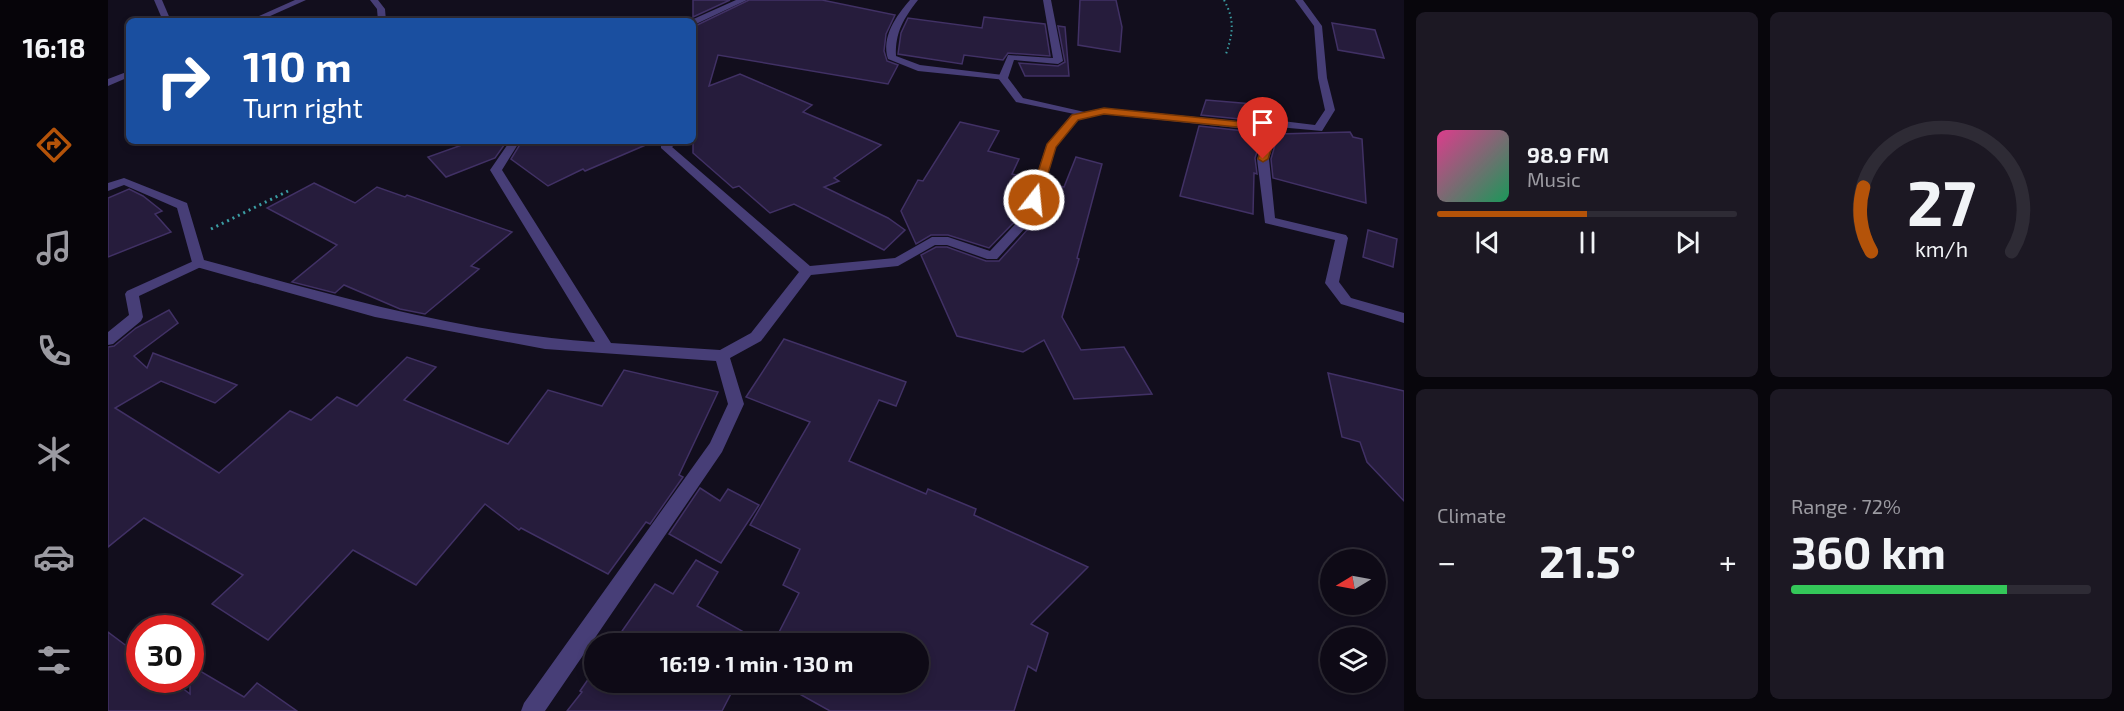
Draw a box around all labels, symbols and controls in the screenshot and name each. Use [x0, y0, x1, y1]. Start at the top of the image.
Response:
text: 16:18 [22, 31, 86, 63]
text: 110 m [243, 40, 352, 90]
icon: right [144, 42, 222, 120]
text: Turn right [243, 91, 363, 123]
pin [1237, 97, 1288, 159]
icon: arrive [1246, 106, 1279, 139]
icon: directions [33, 124, 75, 166]
text: 98.9 FM [1527, 141, 1609, 167]
text: 27 [1906, 164, 1976, 239]
text: Music [1527, 167, 1581, 191]
position arrow [1002, 168, 1066, 232]
icon: previous [1471, 226, 1504, 259]
icon: pause [1571, 226, 1604, 259]
icon: next [1671, 226, 1704, 259]
icon: music [33, 227, 75, 269]
text: km/h [1914, 236, 1968, 261]
icon: phone [33, 330, 75, 372]
icon: climate [33, 433, 75, 475]
text: Range · 72% [1791, 494, 1901, 518]
text: Climate [1437, 503, 1506, 527]
text: 360 km [1791, 524, 1946, 578]
text: 21.5° [1539, 533, 1636, 587]
icon: car [33, 536, 75, 578]
text: − [1437, 541, 1456, 581]
text: + [1719, 541, 1737, 581]
north arrow [1320, 549, 1386, 615]
map controls [1320, 549, 1386, 693]
speed limit sign: 30 [126, 615, 204, 693]
button: layers [1320, 627, 1386, 693]
icon: filters [33, 639, 75, 681]
text: 16:19 · 1 min · 130 m [660, 650, 853, 676]

